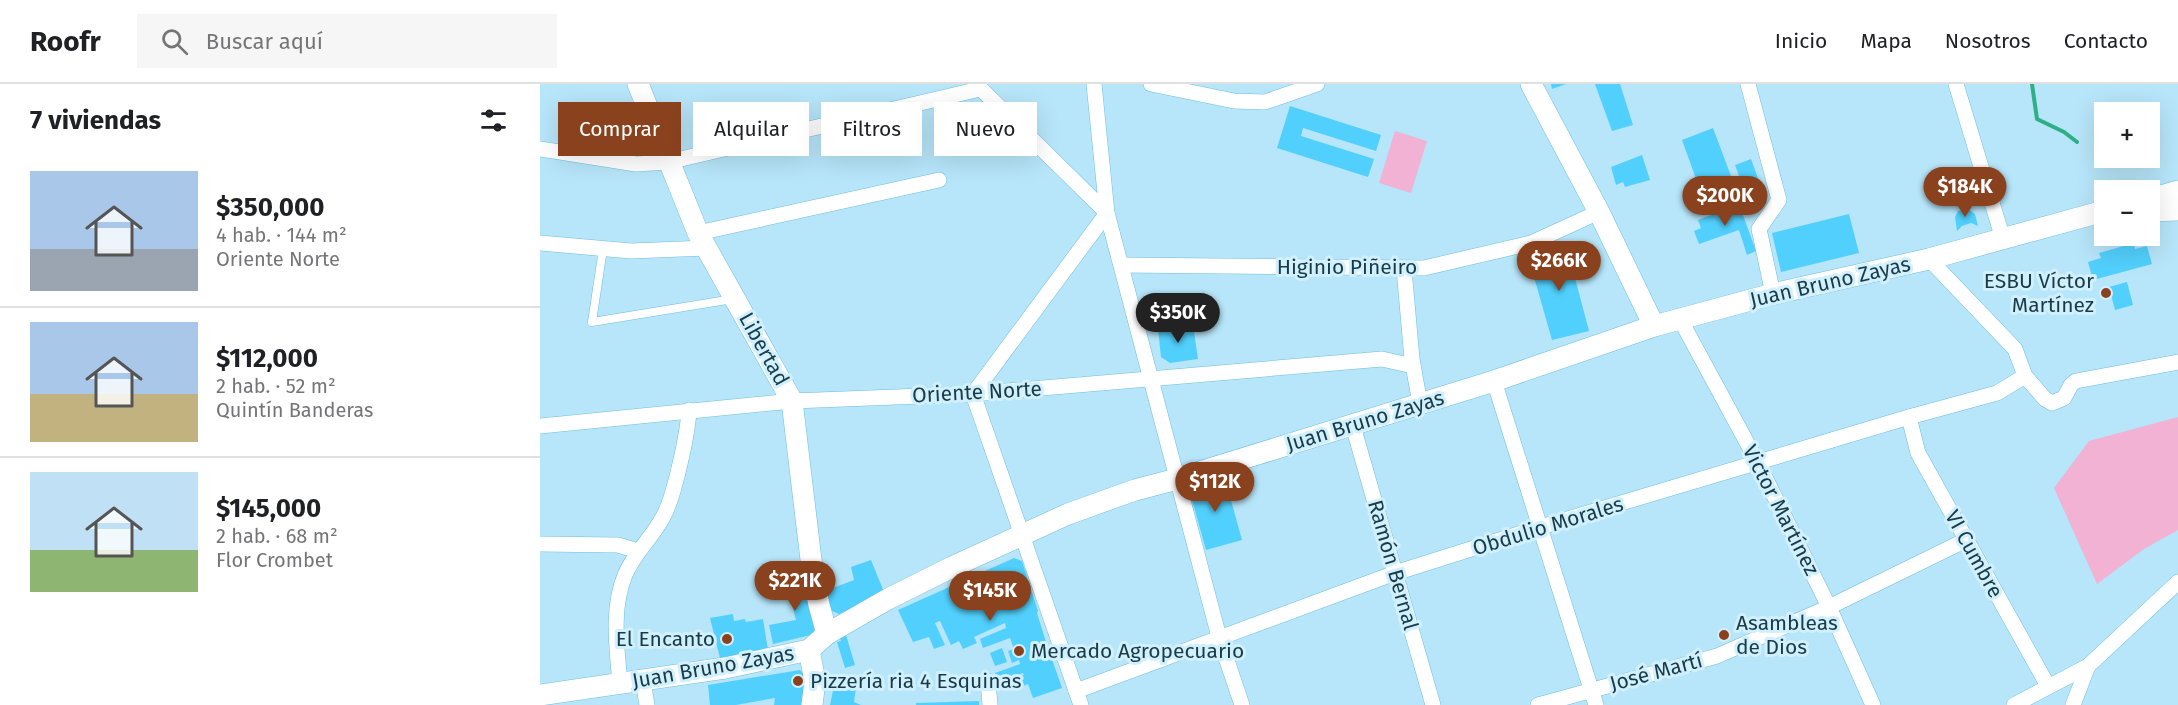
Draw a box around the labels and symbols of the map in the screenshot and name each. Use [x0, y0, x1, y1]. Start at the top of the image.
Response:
pin: $184K [1923, 167, 2007, 218]
pin: $200K [1683, 176, 1767, 227]
pin: $266K [1517, 241, 1601, 292]
street label: Juan Bruno Zayas [1747, 251, 1913, 313]
street label: Higinio Piñeiro [1277, 254, 1417, 280]
place label: ESBU Víctor Martínez [1984, 268, 2094, 318]
marker: ESBU Víctor Martínez [2099, 286, 2113, 300]
pin: $350K [1136, 293, 1220, 344]
street label: Libertad [733, 308, 795, 390]
street label: Oriente Norte [911, 376, 1043, 408]
street label: Juan Bruno Zayas [1283, 385, 1447, 457]
street label: Victor Martínez [1737, 440, 1825, 580]
pin: $112K [1173, 462, 1257, 513]
street label: Obdulio Morales [1470, 491, 1627, 561]
street label: Ramón Bernal [1362, 497, 1424, 633]
street label: VI Cumbre [1939, 506, 2009, 602]
pin: $221K [753, 561, 837, 612]
pin: $145K [948, 571, 1032, 622]
place label: Asambleas de Dios [1736, 610, 1838, 660]
place label: El Encanto [616, 626, 715, 652]
marker: Asambleas de Dios [1717, 628, 1731, 642]
marker: El Encanto [720, 632, 734, 646]
place label: Mercado Agropecuario [1031, 638, 1244, 664]
street label: Juan Bruno Zayas [630, 640, 796, 694]
marker: Mercado Agropecuario [1012, 644, 1026, 658]
street label: José Martí [1607, 647, 1705, 697]
place label: Pizzería ria 4 Esquinas [810, 668, 1022, 694]
marker: Pizzería ria 4 Esquinas [791, 674, 805, 688]

